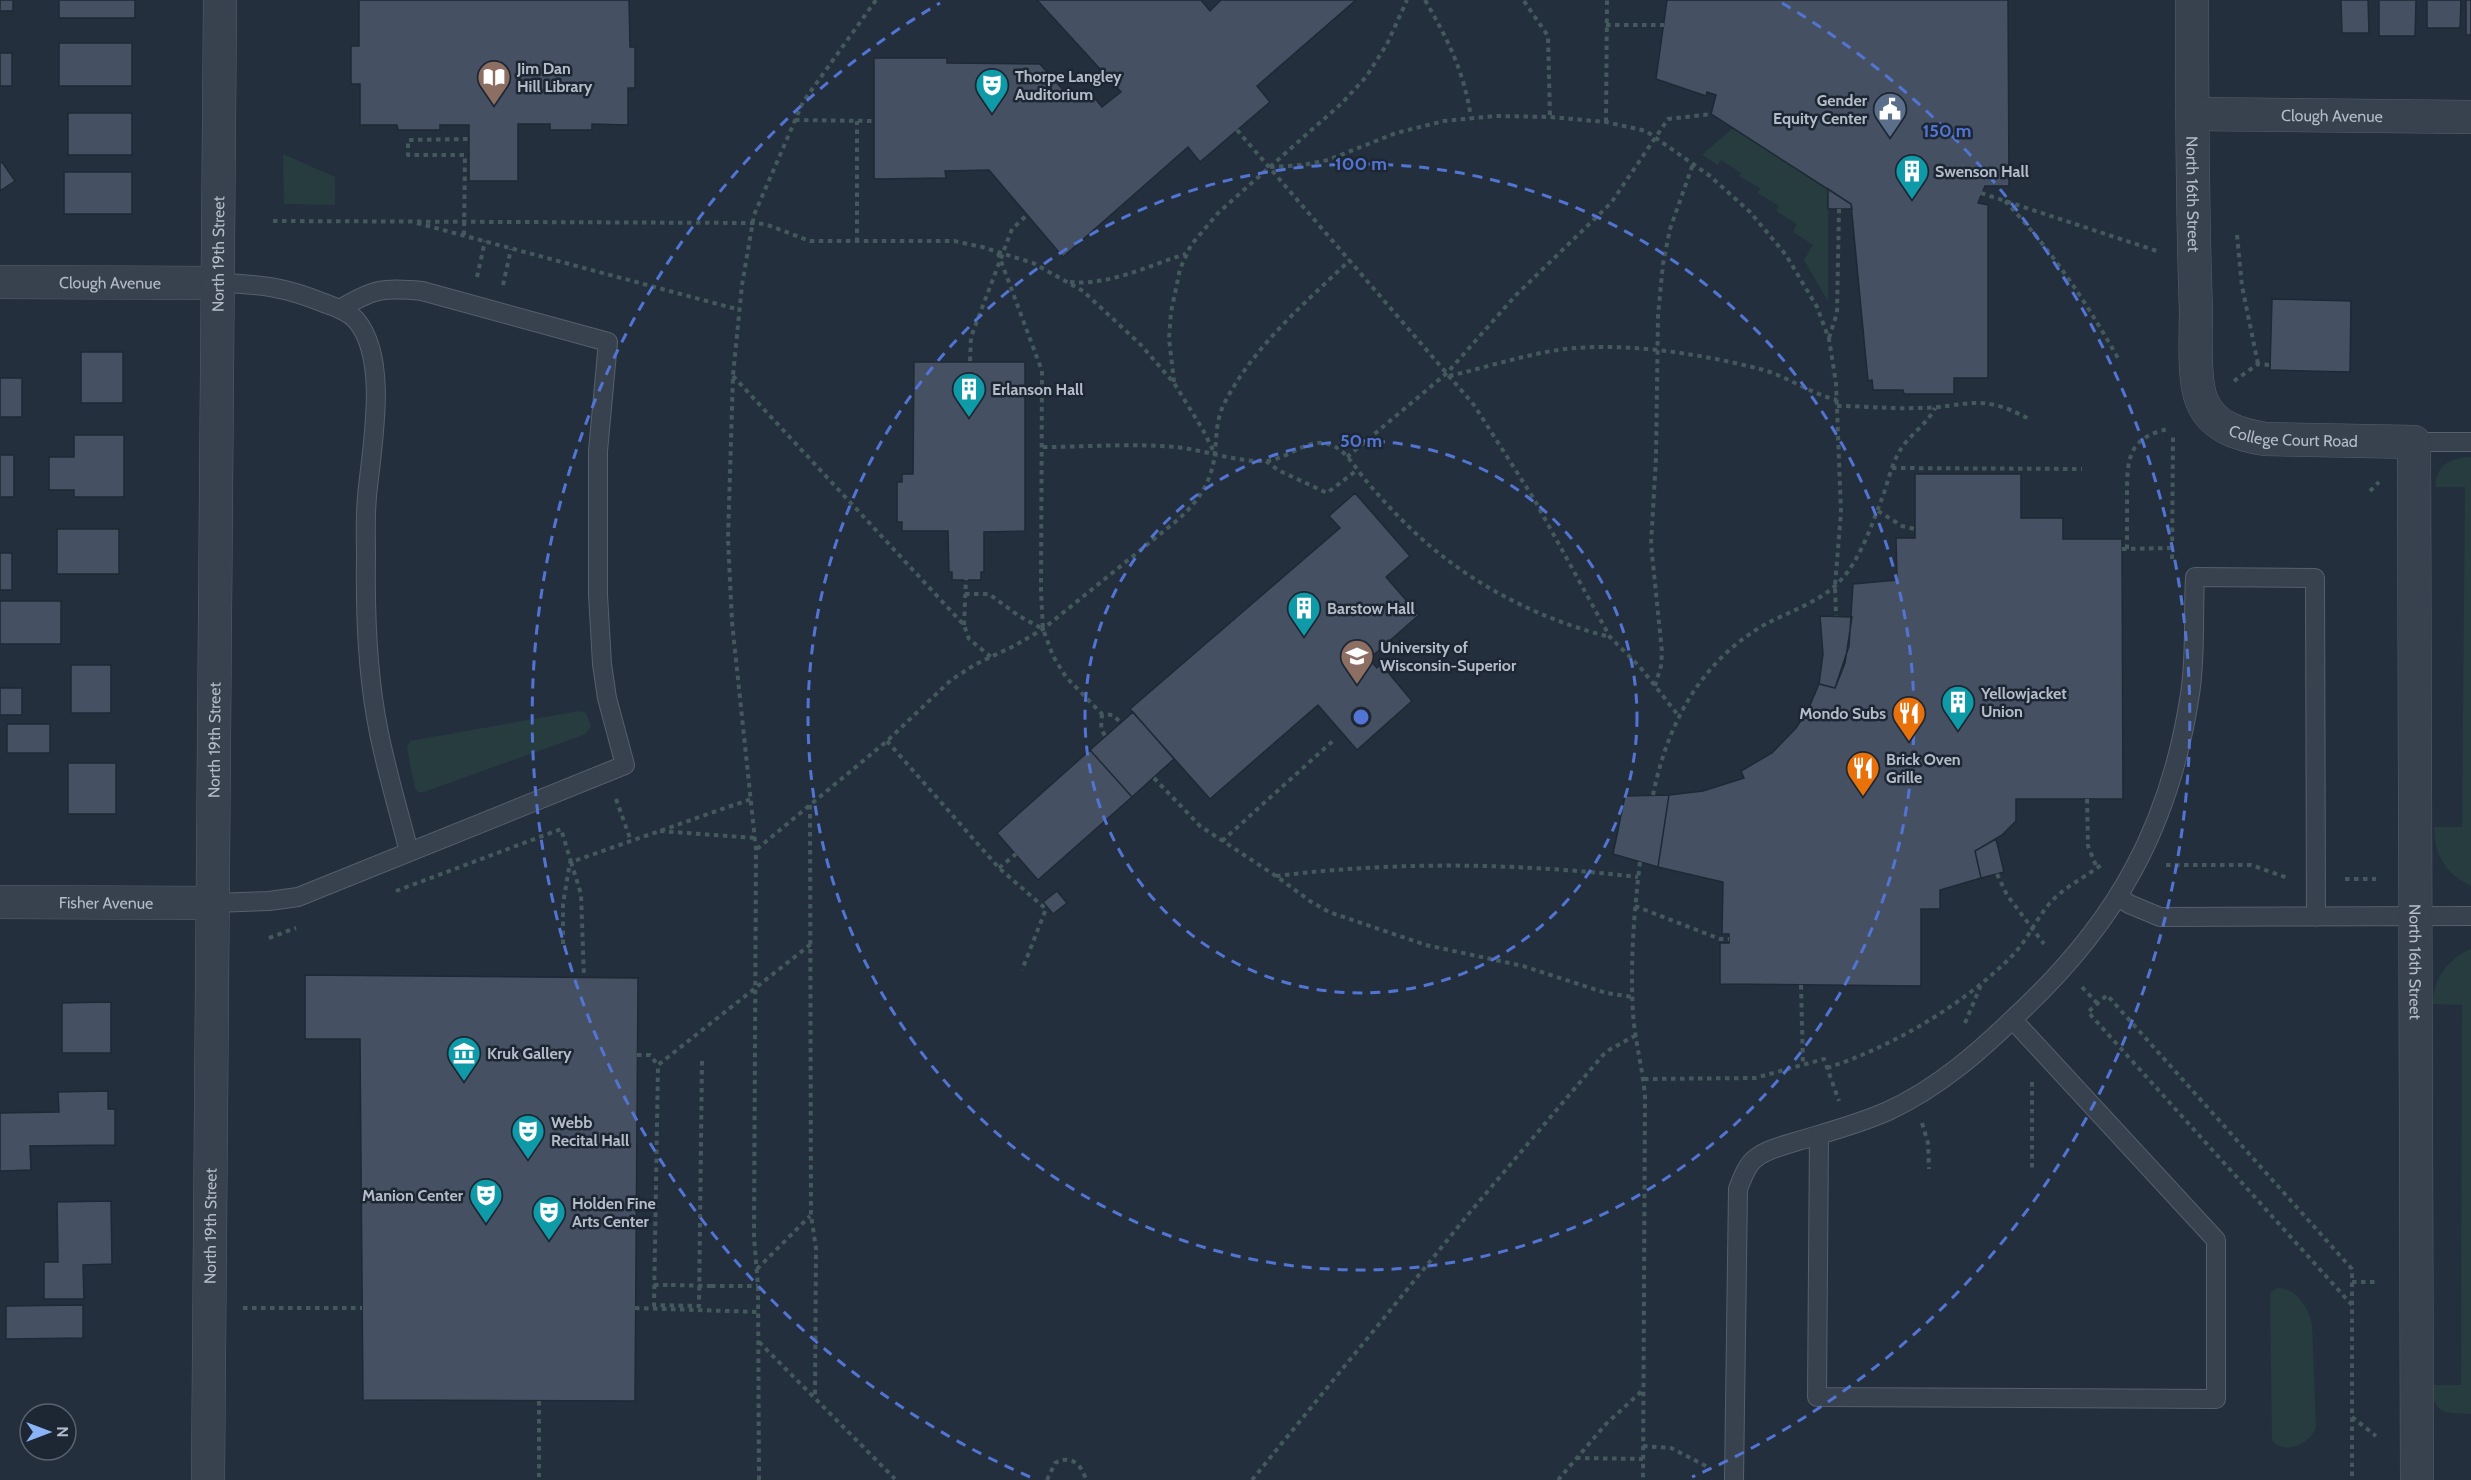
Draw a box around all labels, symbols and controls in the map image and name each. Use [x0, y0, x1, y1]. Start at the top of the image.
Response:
library icon: Jim Dan Hill Library [476, 59, 512, 106]
place label: Jim Dan Hill Library [516, 59, 593, 96]
theatre icon: Thorpe Langley Auditorium [974, 67, 1010, 114]
place label: Thorpe Langley Auditorium [1015, 67, 1122, 104]
place label: Gender Equity Center [1773, 91, 1868, 128]
public building icon: Gender Equity Center [1872, 91, 1908, 138]
street label: Clough Avenue [2281, 105, 2383, 126]
text: 150 m [1923, 120, 1971, 142]
street label: North 16th Street [2183, 136, 2204, 253]
text: 100 m [1335, 153, 1387, 175]
building icon: Swenson Hall [1894, 153, 1930, 200]
place label: Swenson Hall [1935, 162, 2029, 181]
street label: North 19th Street [208, 195, 228, 312]
street label: Clough Avenue [59, 273, 161, 292]
building icon: Erlanson Hall [951, 371, 987, 418]
place label: Erlanson Hall [992, 380, 1084, 399]
street label: College Court Road [2226, 420, 2358, 450]
text: 50 m [1340, 430, 1382, 452]
building icon: Barstow Hall [1286, 590, 1322, 637]
place label: Barstow Hall [1327, 599, 1415, 618]
school or university icon: University of Wisconsin-Superior [1339, 638, 1375, 685]
place label: University of Wisconsin-Superior [1380, 638, 1517, 675]
street label: North 19th Street [204, 681, 224, 798]
building icon: Yellowjacket Union [1940, 684, 1976, 731]
place label: Yellowjacket Union [1980, 684, 2067, 721]
restaurant icon: Mondo Subs [1891, 695, 1927, 742]
place label: Mondo Subs [1799, 704, 1886, 723]
centre of rings [1351, 707, 1371, 727]
restaurant icon: Brick Oven Grille [1845, 750, 1881, 797]
place label: Brick Oven Grille [1886, 750, 1961, 787]
street label: Fisher Avenue [59, 893, 153, 912]
street label: North 16th Street [2406, 904, 2425, 1021]
museum icon: Kruk Gallery [446, 1035, 482, 1082]
place label: Kruk Gallery [487, 1044, 572, 1063]
theatre icon: Webb Recital Hall [510, 1113, 546, 1160]
place label: Webb Recital Hall [551, 1113, 629, 1150]
street label: North 19th Street [200, 1167, 220, 1284]
theatre icon: Manion Center [468, 1177, 504, 1224]
place label: Manion Center [362, 1186, 464, 1205]
theatre icon: Holden Fine Arts Center [531, 1194, 567, 1241]
place label: Holden Fine Arts Center [572, 1194, 656, 1231]
north arrow [18, 1402, 78, 1462]
text: N [53, 1426, 72, 1438]

